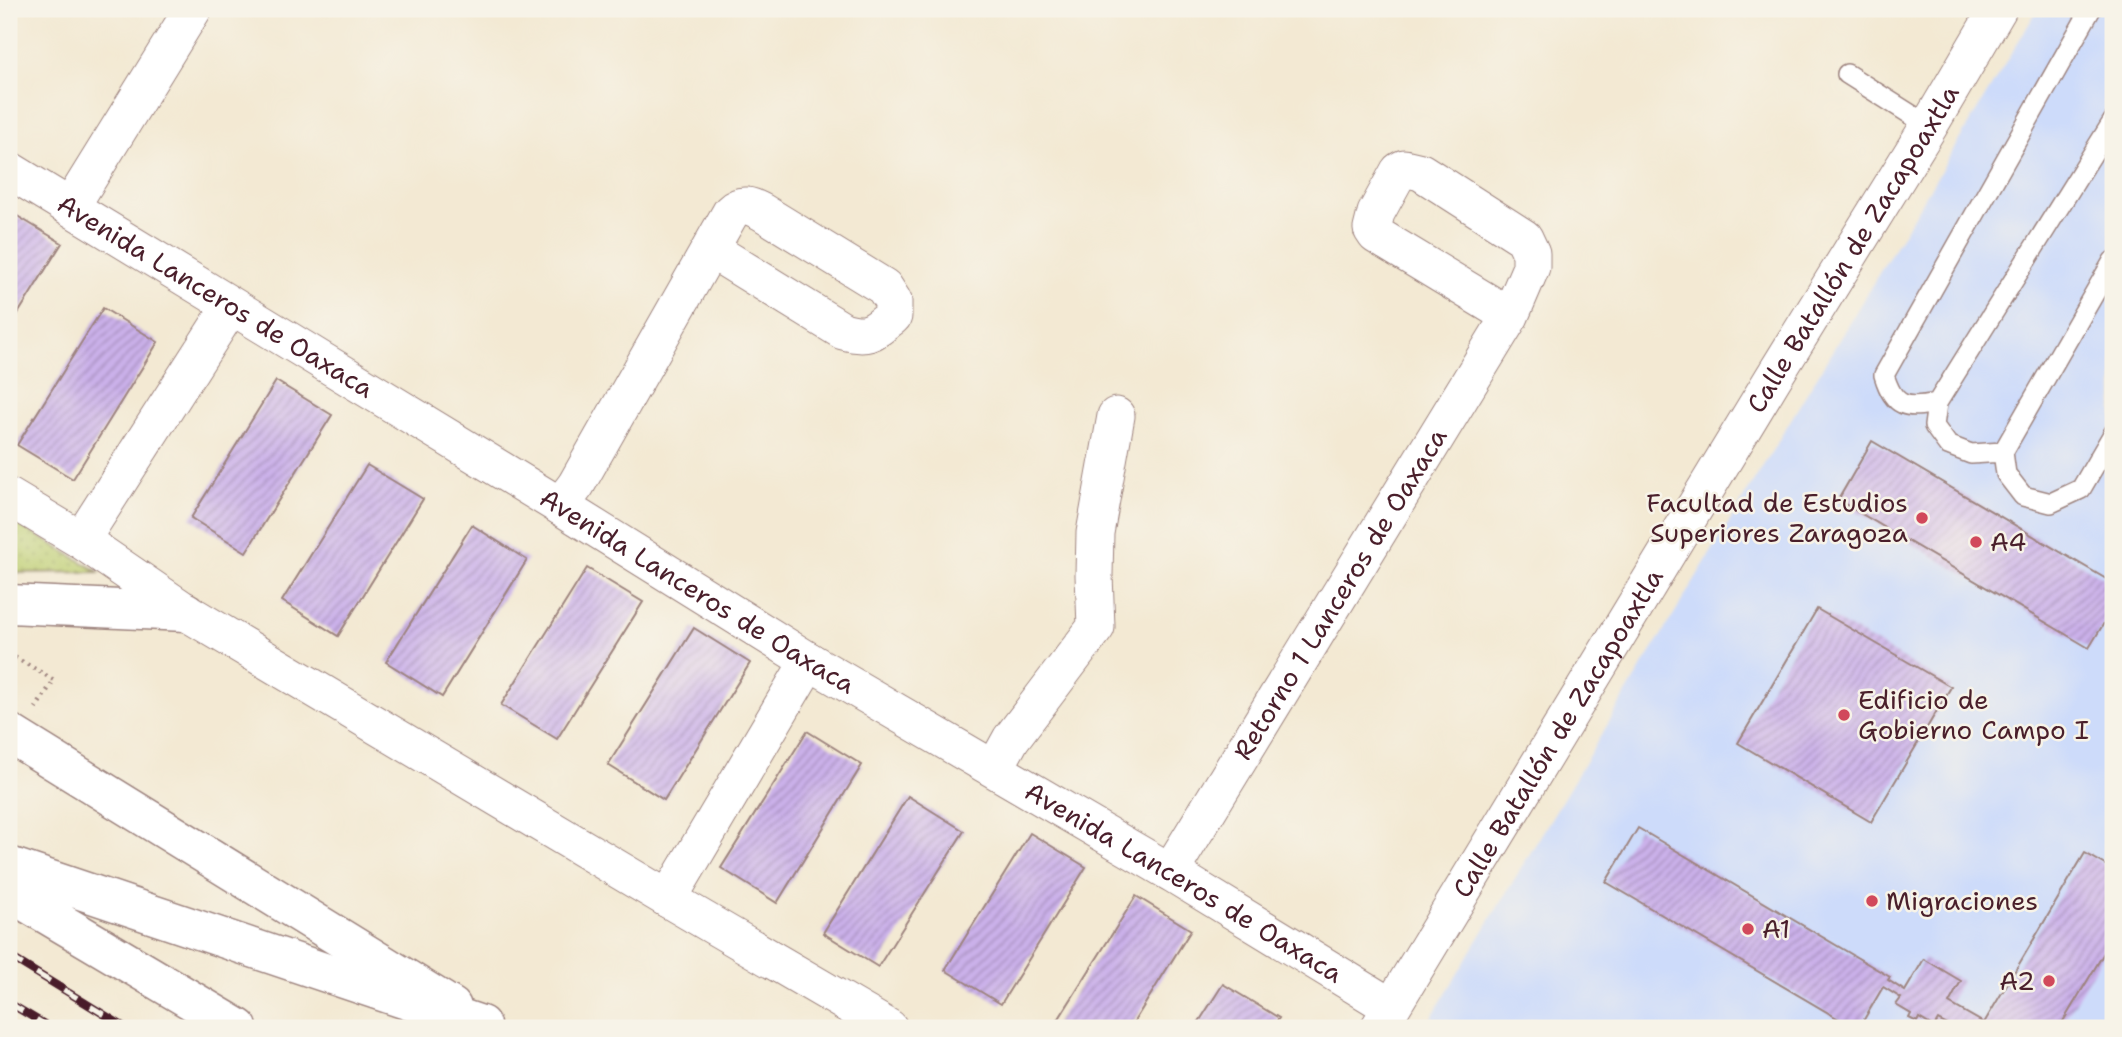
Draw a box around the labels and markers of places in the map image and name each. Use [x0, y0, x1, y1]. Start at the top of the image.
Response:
place label: Facultad de Estudios Superiores Zaragoza [1646, 485, 1908, 550]
marker: Facultad de Estudios Superiores Zaragoza [1914, 510, 1930, 526]
place label: A4 [1990, 524, 2026, 559]
marker: A4 [1968, 534, 1984, 550]
place label: Edificio de Gobierno Campo I [1858, 682, 2089, 747]
marker: Edificio de Gobierno Campo I [1836, 707, 1852, 723]
place label: Migraciones [1886, 883, 2038, 918]
marker: Migraciones [1864, 893, 1880, 909]
place label: A1 [1762, 911, 1790, 946]
marker: A1 [1740, 921, 1756, 937]
place label: A2 [1999, 963, 2035, 998]
marker: A2 [2041, 973, 2057, 989]

